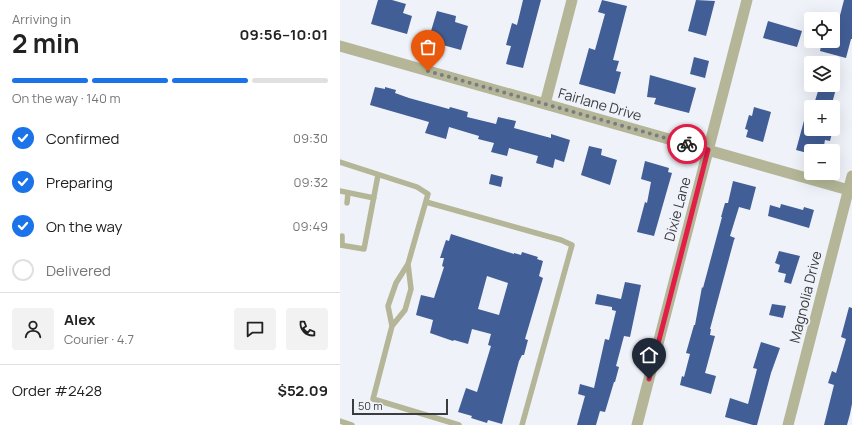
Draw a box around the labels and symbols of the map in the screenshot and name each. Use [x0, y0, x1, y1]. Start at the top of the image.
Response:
pin [411, 30, 445, 71]
street label: Fairlane Drive [556, 83, 644, 125]
courier [667, 124, 707, 164]
street label: Dixie Lane [659, 175, 695, 243]
street label: Magnolia Drive [784, 249, 826, 345]
pin [632, 338, 666, 379]
scale bar [352, 397, 448, 416]

